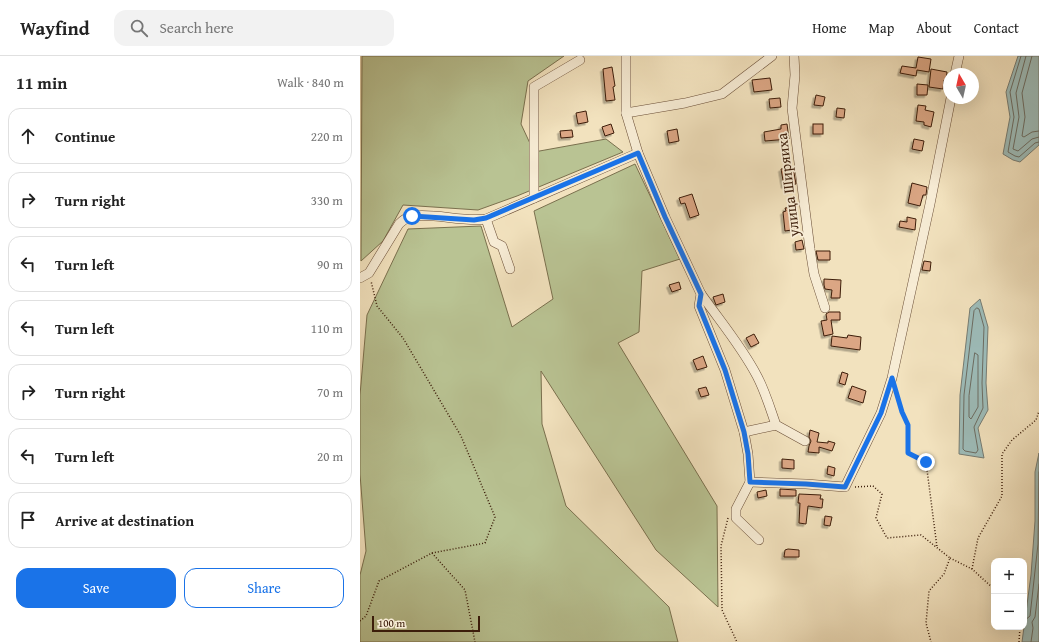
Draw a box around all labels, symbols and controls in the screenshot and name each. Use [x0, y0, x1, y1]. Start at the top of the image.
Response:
search box [114, 10, 394, 46]
text: Wayfind [20, 14, 90, 42]
icon: search [128, 17, 150, 39]
text: Search here [160, 17, 234, 38]
text: Home [812, 18, 847, 38]
text: Map [869, 18, 894, 38]
text: About [916, 18, 952, 38]
text: Contact [974, 18, 1019, 38]
north arrow [943, 68, 979, 104]
text: 11 min [16, 70, 67, 95]
text: Walk · 840 m [277, 73, 344, 92]
icon: ahead [17, 125, 39, 147]
text: Continue [55, 126, 116, 147]
text: 220 m [311, 127, 343, 146]
street label: улица Ширяиха [771, 131, 804, 239]
icon: right [17, 189, 39, 211]
text: Turn right [55, 190, 126, 211]
text: 330 m [311, 191, 343, 210]
route start [403, 207, 421, 225]
icon: left [17, 253, 39, 275]
text: Turn left [55, 254, 114, 275]
text: 90 m [317, 255, 343, 274]
icon: left [17, 317, 39, 339]
text: Turn left [55, 318, 114, 339]
text: 110 m [311, 319, 343, 338]
icon: right [17, 381, 39, 403]
text: Turn right [55, 382, 126, 403]
text: 70 m [317, 383, 343, 402]
icon: left [17, 445, 39, 467]
text: Turn left [55, 446, 114, 467]
text: 20 m [317, 447, 343, 466]
route end [917, 453, 935, 471]
icon: arrive [17, 509, 39, 531]
text: Arrive at destination [55, 510, 194, 531]
map controls [991, 558, 1027, 630]
button: + [991, 558, 1027, 594]
button: Save [16, 568, 176, 608]
button: Share [184, 568, 344, 608]
button: − [991, 594, 1027, 630]
scale bar [372, 614, 480, 633]
text: 100 m [378, 615, 405, 631]

